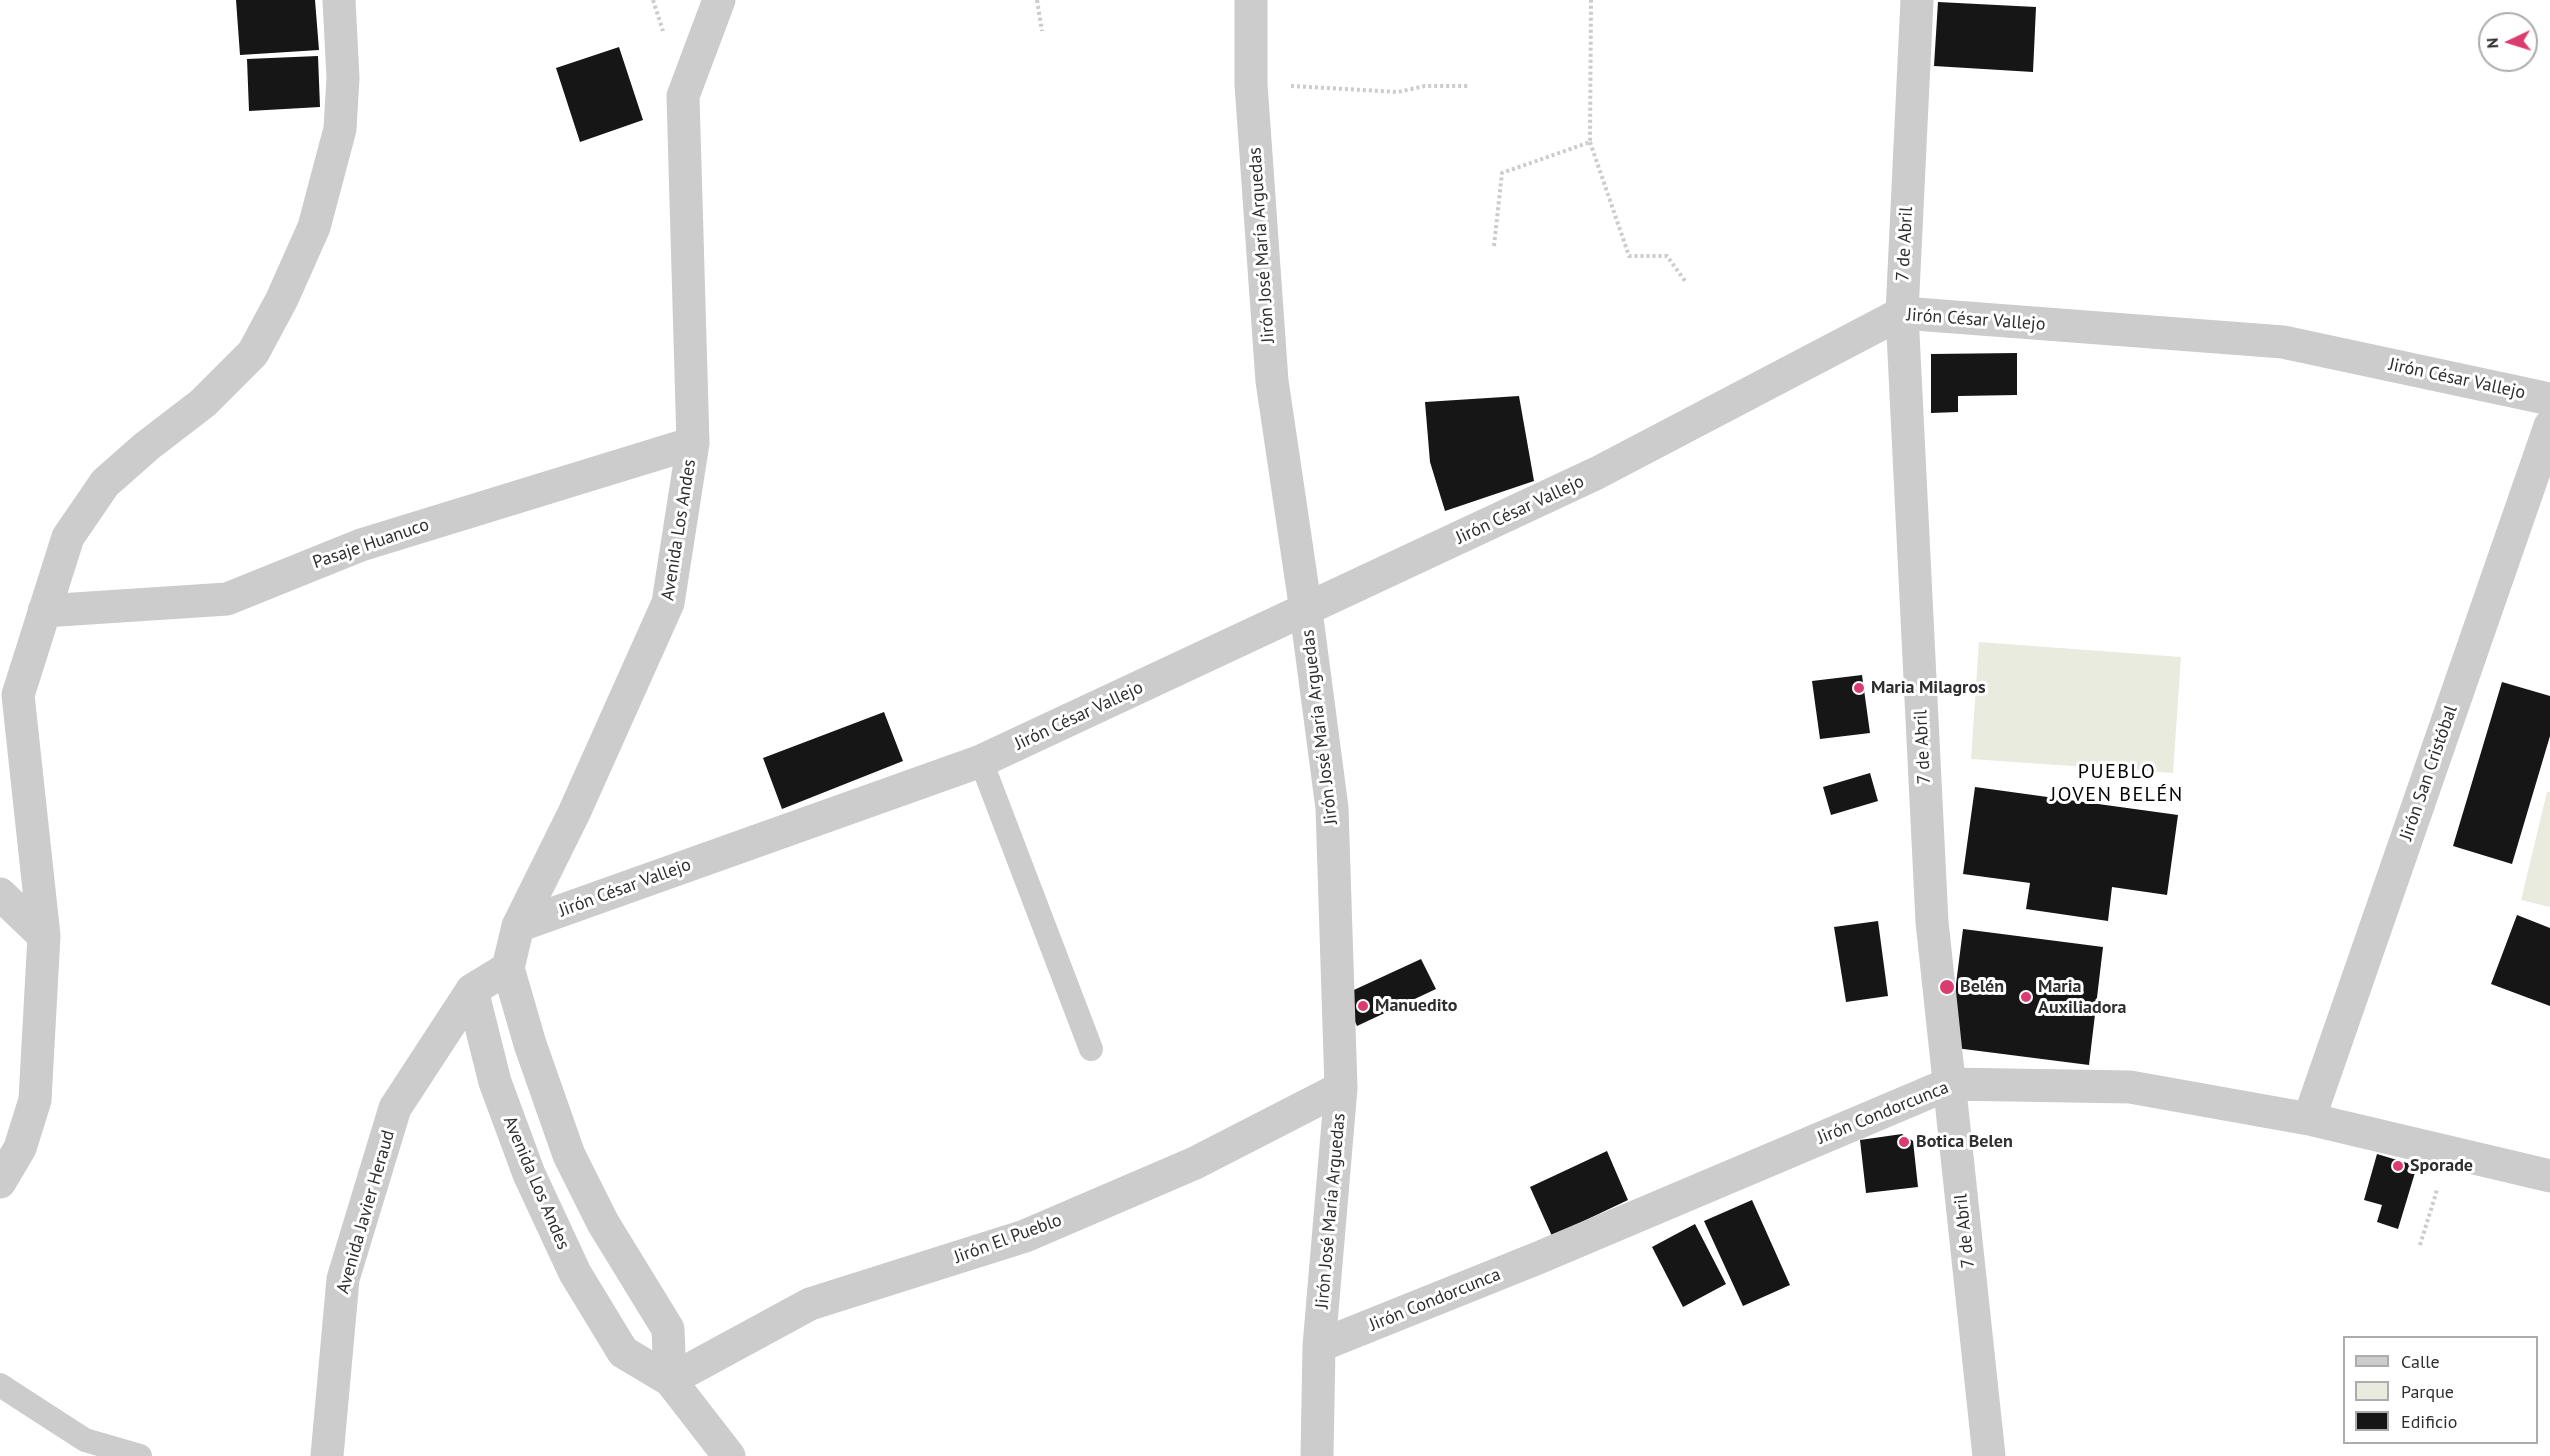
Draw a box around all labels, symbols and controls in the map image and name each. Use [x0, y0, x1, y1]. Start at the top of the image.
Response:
north arrow [2478, 12, 2538, 72]
text: N [2482, 37, 2502, 49]
street label: Jirón José María Arguedas [1244, 146, 1280, 344]
street label: 7 de Abril [1892, 206, 1918, 282]
street label: Jirón César Vallejo [1906, 304, 2046, 336]
street label: Jirón César Vallejo [2387, 354, 2527, 404]
street label: Avenida Los Andes [657, 458, 701, 602]
street label: Jirón César Vallejo [1452, 471, 1588, 549]
street label: Pasaje Huanuco [310, 514, 432, 574]
street label: Jirón José María Arguedas [1297, 628, 1343, 826]
street label: Jirón César Vallejo [1011, 677, 1147, 755]
place label: Maria Milagros [1871, 677, 1986, 699]
marker: Maria Milagros [1852, 681, 1866, 695]
street label: Jirón San Cristóbal [2396, 703, 2462, 843]
street label: 7 de Abril [1910, 709, 1936, 785]
district label: PUEBLO JOVEN BELÉN [2050, 760, 2184, 807]
street label: Jirón César Vallejo [556, 854, 694, 922]
place label: Belén [1960, 976, 2004, 998]
place label: Maria Auxiliadora [2038, 976, 2127, 1018]
marker: Belén [1938, 978, 1956, 996]
marker: Maria Auxiliadora [2019, 990, 2033, 1004]
place label: Manuedito [1375, 995, 1457, 1017]
marker: Manuedito [1356, 999, 1370, 1013]
street label: Jirón Condorcunca [1814, 1077, 1952, 1149]
street label: Jirón José María Arguedas [1312, 1112, 1350, 1310]
street label: Avenida Los Andes [498, 1113, 574, 1253]
street label: Avenida Javier Heraud [332, 1128, 400, 1296]
place label: Botica Belen [1916, 1131, 2013, 1153]
marker: Botica Belen [1897, 1135, 1911, 1149]
place label: Sporade [2410, 1155, 2473, 1177]
marker: Sporade [2391, 1159, 2405, 1173]
street label: 7 de Abril [1950, 1193, 1980, 1269]
street label: Jirón El Pueblo [951, 1210, 1065, 1268]
street label: Jirón Condorcunca [1366, 1264, 1504, 1336]
legend [2343, 1336, 2538, 1444]
text: Calle [2401, 1350, 2440, 1373]
text: Parque [2401, 1380, 2454, 1403]
text: Edificio [2401, 1410, 2457, 1433]

